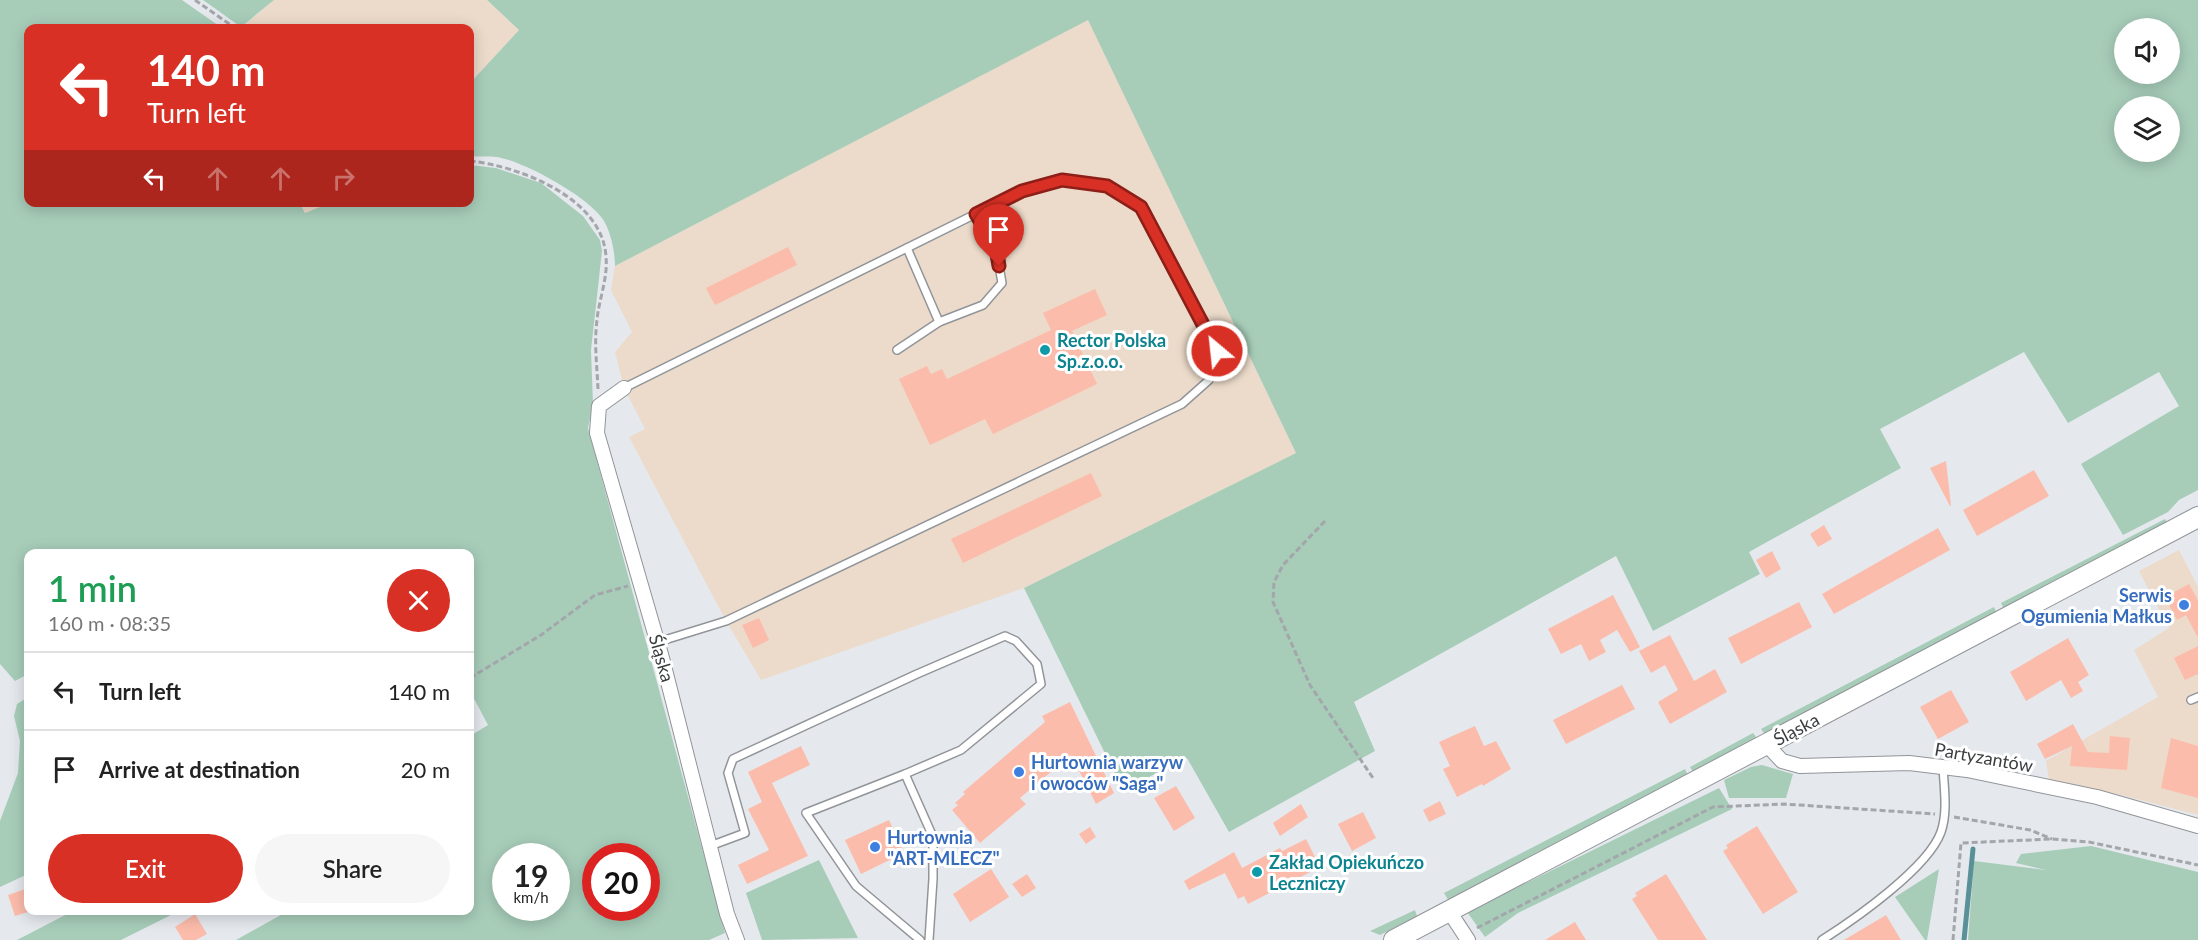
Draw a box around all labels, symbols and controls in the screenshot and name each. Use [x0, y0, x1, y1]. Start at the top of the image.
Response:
map controls [2114, 18, 2180, 162]
button: sound [2114, 18, 2180, 84]
text: 140 m [147, 45, 265, 95]
icon: left [48, 48, 126, 126]
text: Turn left [147, 96, 246, 129]
button: layers [2114, 96, 2180, 162]
icon: left [138, 162, 171, 195]
icon: ahead [201, 162, 234, 195]
icon: ahead [264, 162, 297, 195]
icon: right [327, 162, 360, 195]
pin [973, 204, 1024, 266]
icon: arrive [982, 213, 1015, 246]
position arrow [1185, 319, 1249, 383]
place label: Rector Polska Sp.z.o.o. [1057, 329, 1166, 372]
marker: Rector Polska Sp.z.o.o. [1038, 343, 1052, 357]
text: 1 min [48, 566, 137, 610]
button: close [387, 569, 450, 632]
place label: Serwis Ogumienia Małkus [2021, 584, 2172, 627]
marker: Serwis Ogumienia Małkus [2177, 598, 2191, 612]
text: 160 m · 08:35 [48, 611, 171, 635]
street label: Śląska [645, 632, 679, 684]
icon: left [48, 675, 81, 708]
text: Turn left [99, 678, 181, 705]
text: 140 m [388, 678, 450, 705]
street label: Śląska [1769, 708, 1823, 750]
street label: Partyzantów [1933, 738, 2035, 776]
place label: Hurtownia warzyw i owoców "Saga" [1031, 751, 1184, 794]
icon: arrive [48, 753, 81, 786]
text: Arrive at destination [99, 756, 300, 783]
text: 20 m [401, 756, 450, 783]
marker: Hurtownia warzyw i owoców "Saga" [1012, 765, 1026, 779]
place label: Hurtownia "ART-MLECZ" [887, 826, 1000, 869]
button: Exit [48, 834, 243, 903]
button: Share [255, 834, 450, 903]
marker: Hurtownia "ART-MLECZ" [868, 840, 882, 854]
speed limit sign: 20 [582, 843, 660, 921]
place label: Zakład Opiekuńczo Leczniczy [1269, 851, 1424, 894]
text: 19 [514, 857, 548, 893]
marker: Zakład Opiekuńczo Leczniczy [1250, 865, 1264, 879]
text: km/h [513, 888, 549, 906]

